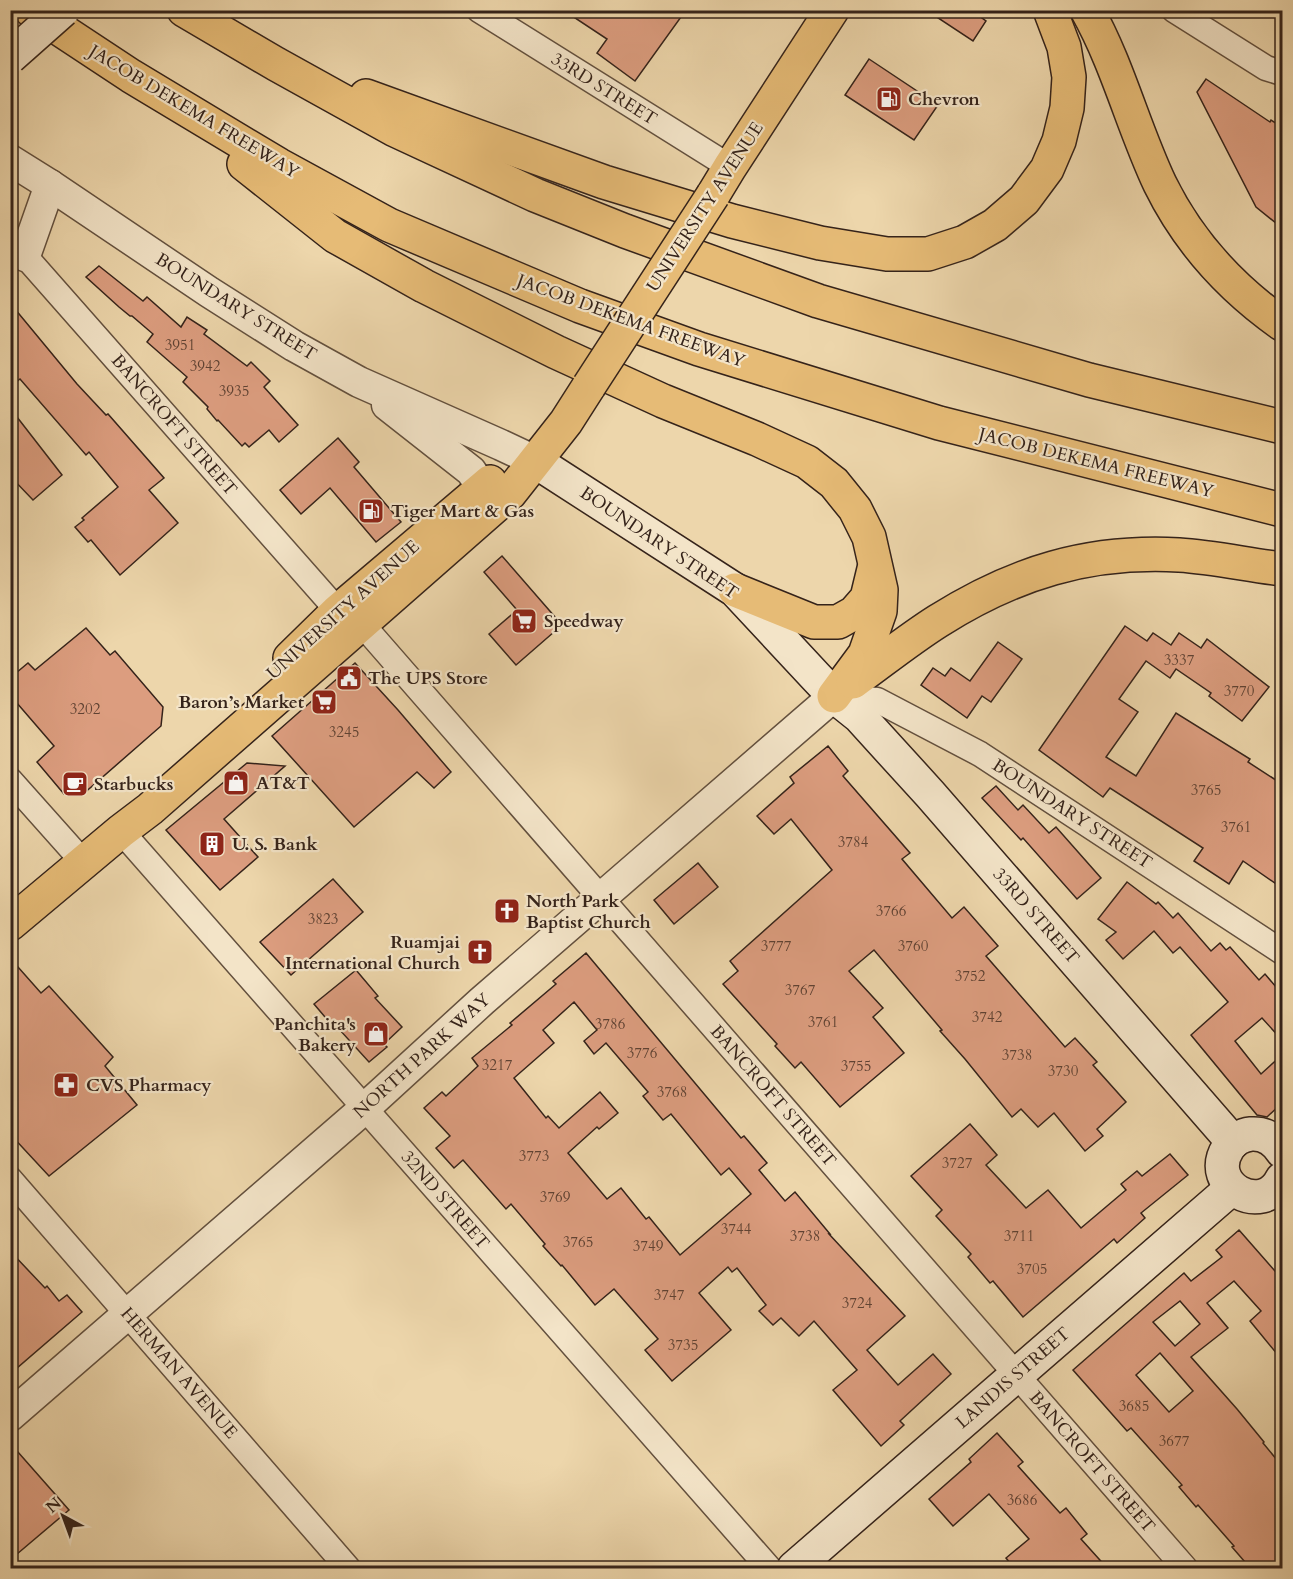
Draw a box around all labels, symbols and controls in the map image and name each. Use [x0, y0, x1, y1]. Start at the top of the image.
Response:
street label: JACOB DEKEMA FREEWAY [82, 38, 304, 185]
street label: 33RD STREET [546, 46, 662, 132]
fuel station icon: Chevron [874, 84, 904, 114]
place label: Chevron [908, 87, 980, 112]
street label: UNIVERSITY AVENUE [641, 117, 769, 297]
street label: BOUNDARY STREET [150, 247, 322, 367]
street label: JACOB DEKEMA FREEWAY [511, 267, 749, 374]
house number: 3951 [165, 335, 195, 355]
street label: BANCROFT STREET [105, 349, 243, 501]
house number: 3942 [190, 356, 221, 376]
house number: 3935 [219, 381, 249, 401]
street label: JACOB DEKEMA FREEWAY [973, 421, 1217, 504]
street label: BOUNDARY STREET [575, 481, 743, 605]
fuel station icon: Tiger Mart & Gas [356, 496, 386, 526]
place label: Tiger Mart & Gas [391, 499, 534, 524]
street label: UNIVERSITY AVENUE [261, 534, 425, 686]
supermarket icon: Speedway [509, 606, 539, 636]
place label: Speedway [544, 609, 624, 634]
house number: 3337 [1164, 650, 1195, 670]
public building icon: The UPS Store [334, 663, 364, 693]
place label: The UPS Store [368, 666, 488, 691]
house number: 3770 [1224, 681, 1255, 701]
supermarket icon: Baron’s Market [309, 687, 339, 717]
place label: Baron’s Market [178, 690, 305, 715]
house number: 3202 [70, 699, 101, 719]
house number: 3245 [329, 722, 359, 742]
street label: BOUNDARY STREET [987, 753, 1157, 875]
shop icon: AT&T [221, 768, 251, 798]
cafe icon: Starbucks [60, 769, 90, 799]
place label: AT&T [256, 771, 310, 796]
place label: Starbucks [94, 772, 174, 797]
house number: 3765 [1191, 780, 1221, 800]
house number: 3761 [1221, 817, 1251, 837]
building icon: U. S. Bank [197, 829, 227, 859]
place label: U. S. Bank [232, 832, 318, 857]
house number: 3784 [838, 832, 869, 852]
street label: 33RD STREET [987, 862, 1085, 970]
place label: North Park Baptist Church [526, 889, 651, 935]
church icon: North Park Baptist Church [492, 896, 522, 926]
house number: 3766 [876, 901, 907, 921]
house number: 3823 [308, 909, 338, 929]
place label: Ruamjai International Church [285, 930, 460, 976]
house number: 3777 [761, 936, 792, 956]
house number: 3760 [898, 936, 929, 956]
church icon: Ruamjai International Church [465, 937, 495, 967]
house number: 3752 [955, 966, 986, 986]
house number: 3767 [785, 980, 816, 1000]
street label: NORTH PARK WAY [348, 987, 496, 1124]
house number: 3742 [972, 1007, 1003, 1027]
place label: Panchita's Bakery [274, 1012, 357, 1058]
house number: 3761 [808, 1012, 838, 1032]
house number: 3786 [595, 1014, 626, 1034]
shop icon: Panchita's Bakery [361, 1019, 391, 1049]
street label: BANCROFT STREET [704, 1020, 842, 1172]
house number: 3776 [627, 1043, 658, 1063]
house number: 3738 [1002, 1045, 1032, 1065]
house number: 3217 [482, 1055, 513, 1075]
house number: 3755 [841, 1056, 871, 1076]
house number: 3730 [1048, 1061, 1079, 1081]
pharmacy icon: CVS Pharmacy [51, 1070, 81, 1100]
place label: CVS Pharmacy [86, 1073, 212, 1098]
house number: 3768 [657, 1082, 687, 1102]
street label: 32ND STREET [395, 1145, 495, 1255]
house number: 3773 [519, 1146, 549, 1166]
house number: 3727 [942, 1153, 973, 1173]
house number: 3769 [540, 1187, 571, 1207]
house number: 3744 [721, 1219, 752, 1239]
house number: 3738 [790, 1226, 820, 1246]
house number: 3711 [1004, 1226, 1034, 1246]
house number: 3765 [563, 1232, 593, 1252]
house number: 3749 [633, 1236, 664, 1256]
house number: 3705 [1017, 1259, 1047, 1279]
house number: 3747 [654, 1285, 685, 1305]
house number: 3724 [842, 1293, 873, 1313]
street label: HERMAN AVENUE [115, 1302, 243, 1444]
street label: LANDIS STREET [951, 1321, 1075, 1435]
house number: 3735 [668, 1335, 698, 1355]
street label: BANCROFT STREET [1023, 1386, 1161, 1538]
house number: 3685 [1119, 1396, 1149, 1416]
house number: 3677 [1159, 1431, 1190, 1451]
north arrow [33, 1486, 93, 1546]
house number: 3686 [1007, 1490, 1038, 1510]
text: N [41, 1493, 66, 1518]

